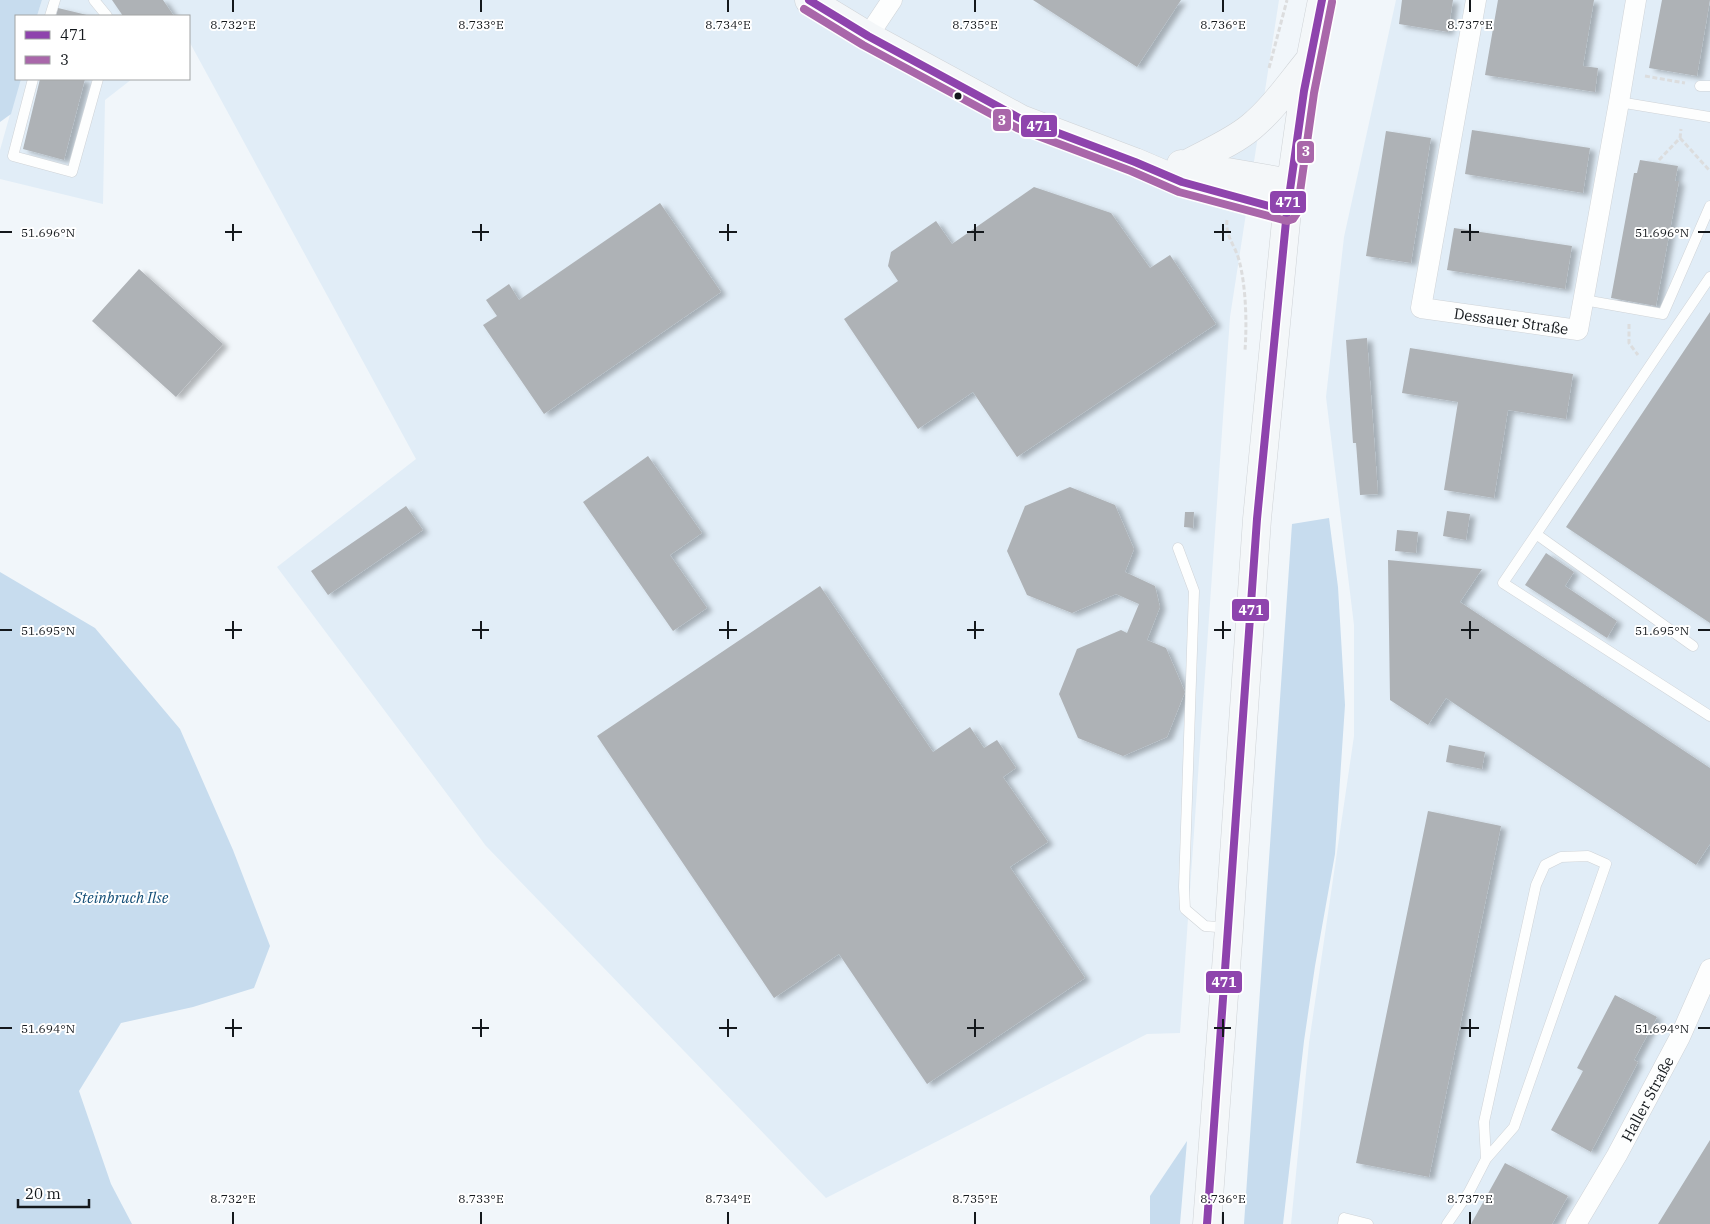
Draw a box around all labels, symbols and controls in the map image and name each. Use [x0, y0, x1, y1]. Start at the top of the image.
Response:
legend [15, 15, 190, 80]
text: 8.732°E [210, 17, 256, 32]
text: 8.733°E [458, 17, 504, 32]
text: 8.734°E [705, 17, 751, 32]
text: 8.735°E [952, 17, 998, 32]
text: 8.736°E [1200, 17, 1246, 32]
text: 8.737°E [1447, 17, 1493, 32]
text: 471 [60, 25, 87, 44]
text: 3 [60, 50, 69, 69]
unlabelled marker [953, 91, 963, 101]
line badge: 3 [992, 108, 1012, 132]
text: 3 [998, 111, 1006, 129]
line badge: 471 [1020, 114, 1058, 138]
text: 471 [1026, 117, 1052, 135]
line badge: 3 [1296, 140, 1315, 164]
text: 3 [1302, 142, 1310, 160]
line badge: 471 [1269, 190, 1307, 214]
text: 471 [1275, 193, 1301, 211]
text: 51.696°N [21, 225, 75, 240]
text: 51.696°N [1635, 225, 1689, 240]
street label: Dessauer Straße [1453, 303, 1570, 338]
line badge: 471 [1231, 598, 1270, 622]
text: 471 [1238, 601, 1264, 619]
text: 51.695°N [21, 623, 75, 638]
text: 51.695°N [1635, 623, 1689, 638]
park label: Steinbruch Ilse [73, 888, 169, 907]
line badge: 471 [1205, 970, 1243, 994]
text: 471 [1211, 973, 1237, 991]
text: 51.694°N [21, 1021, 75, 1036]
text: 51.694°N [1635, 1021, 1689, 1036]
street label: Haller Straße [1617, 1053, 1678, 1145]
scale bar [18, 1176, 89, 1208]
text: 20 m [25, 1184, 61, 1203]
text: 8.732°E [210, 1191, 256, 1206]
text: 8.733°E [458, 1191, 504, 1206]
text: 8.734°E [705, 1191, 751, 1206]
text: 8.735°E [952, 1191, 998, 1206]
text: 8.736°E [1200, 1191, 1246, 1206]
text: 8.737°E [1447, 1191, 1493, 1206]

